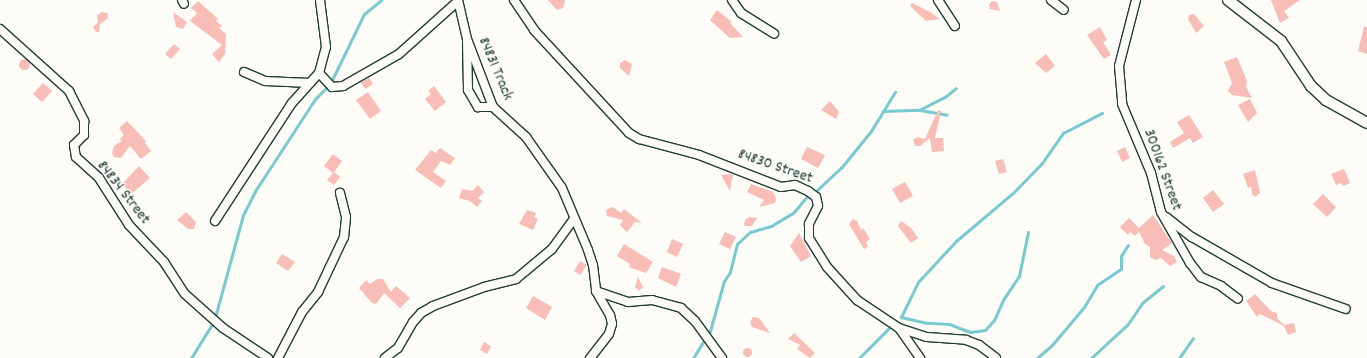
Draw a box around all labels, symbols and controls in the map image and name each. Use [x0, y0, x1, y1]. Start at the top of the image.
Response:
street label: 84831 Track [473, 35, 517, 103]
street label: 300162 Street [1138, 127, 1186, 213]
street label: 84830 Street [735, 145, 815, 189]
street label: 84834 Street [92, 157, 154, 229]

